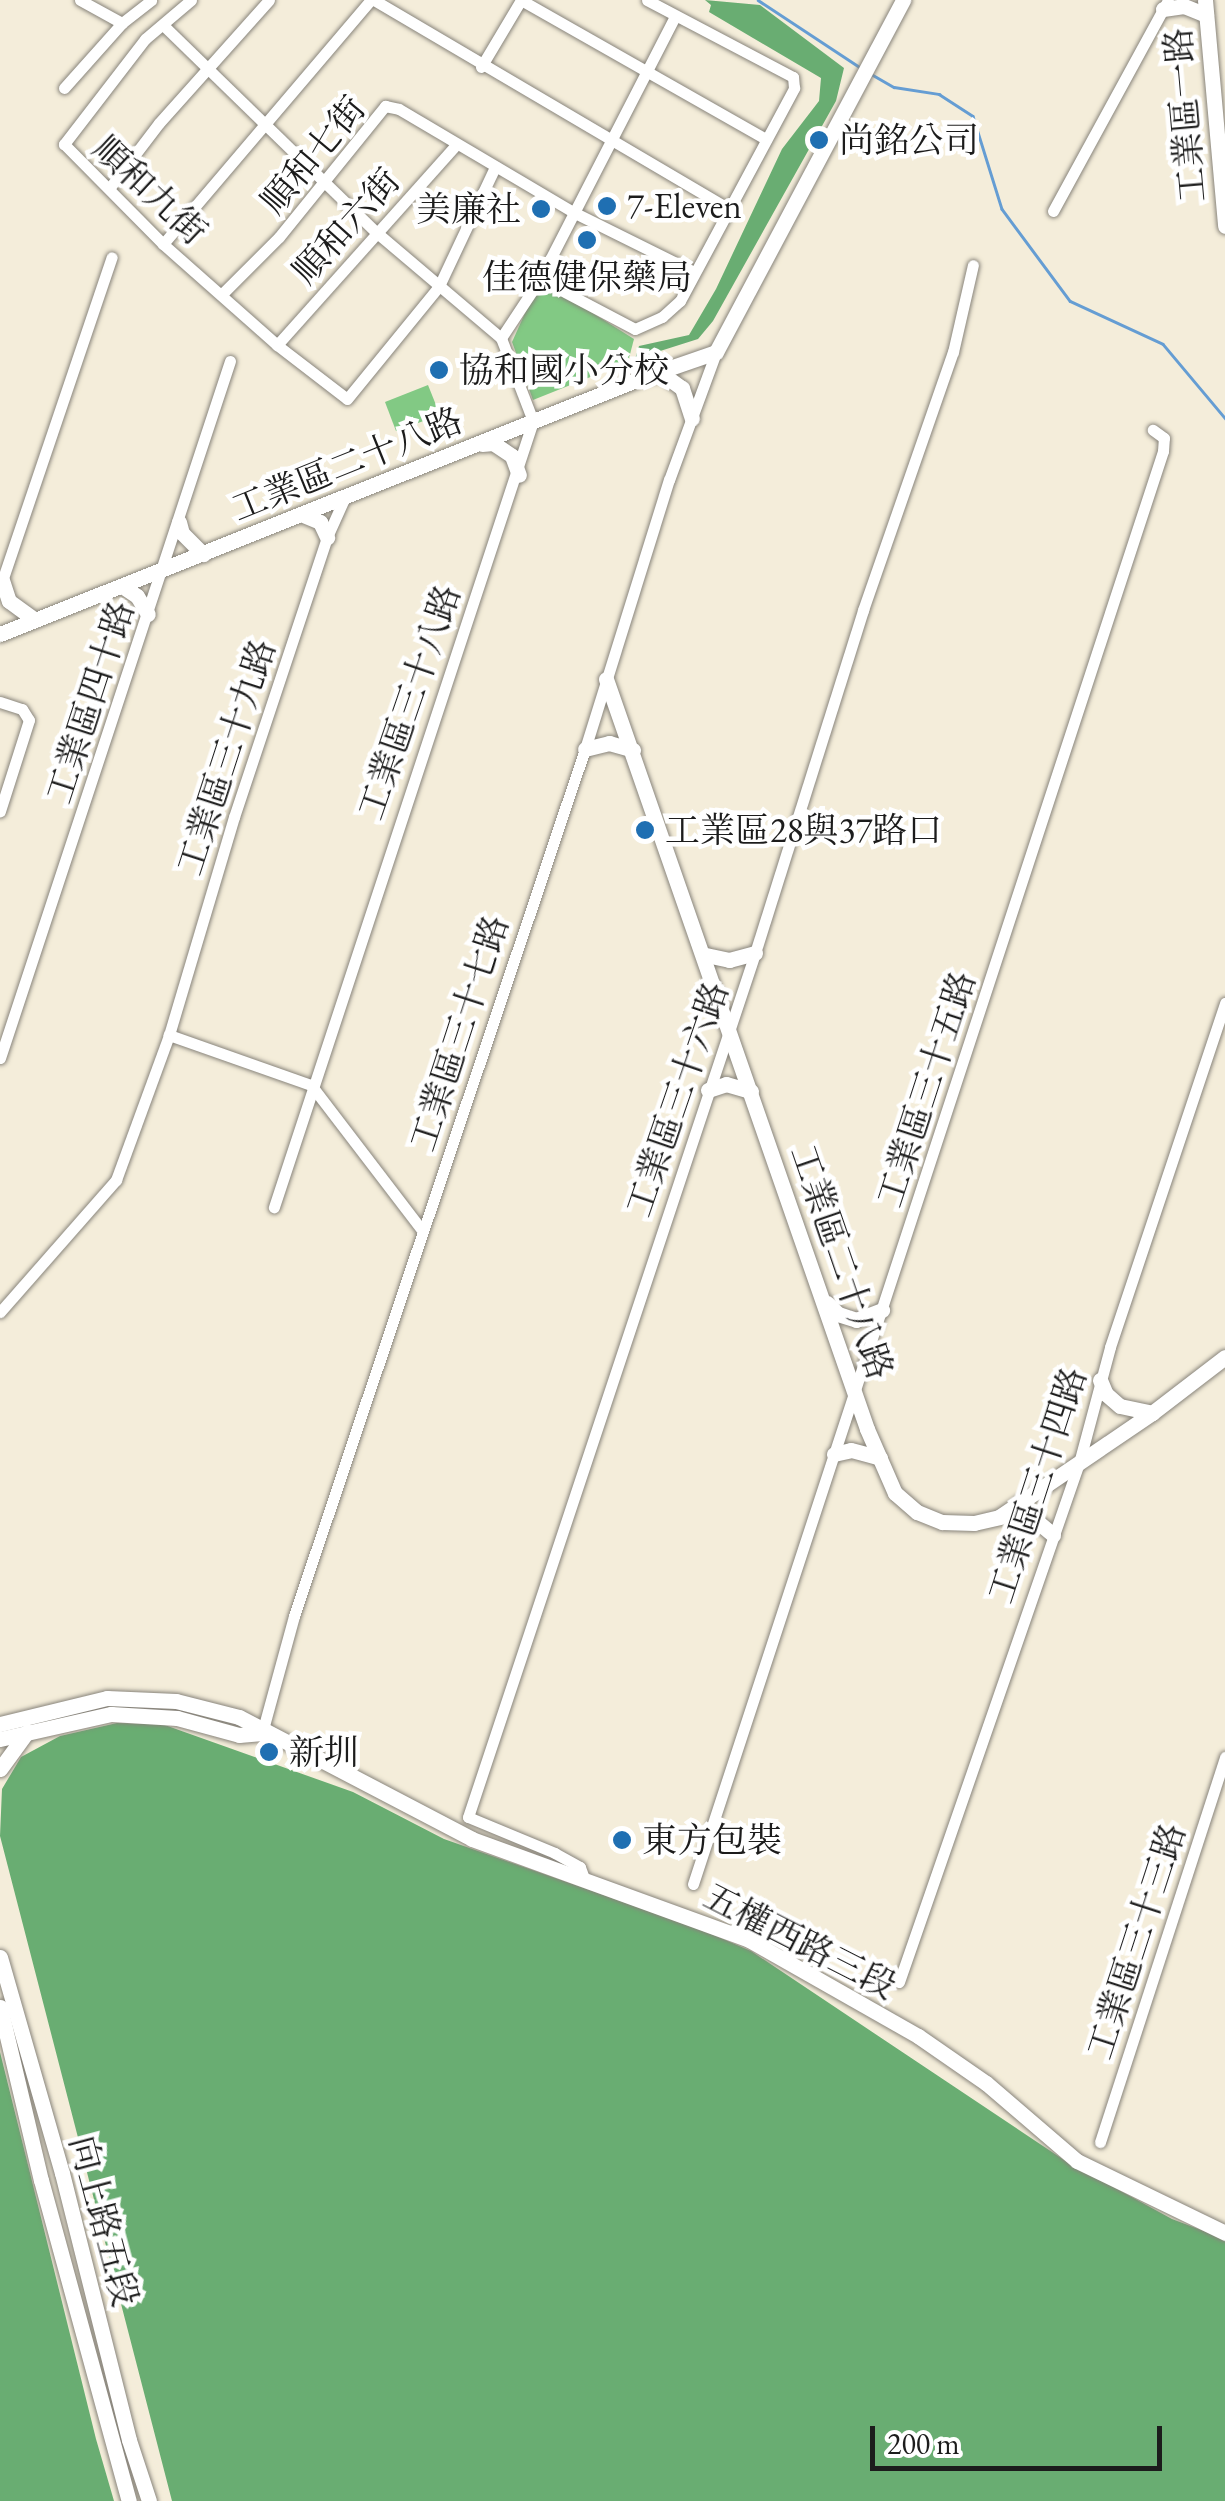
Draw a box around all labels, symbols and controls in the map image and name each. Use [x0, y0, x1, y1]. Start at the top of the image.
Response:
street label: 工業區一路 [1156, 26, 1214, 204]
street label: 順和七街 [252, 88, 374, 222]
place label: 尚銘公司 [839, 119, 979, 161]
street label: 順和九街 [84, 127, 216, 253]
marker: 尚銘公司 [808, 129, 830, 151]
street label: 順和六街 [284, 160, 408, 292]
place label: 7-Eleven [627, 185, 742, 227]
place label: 美廉社 [416, 188, 521, 230]
marker: 7-Eleven [596, 195, 618, 217]
marker: 美廉社 [530, 198, 552, 220]
marker: 佳德健保藥局 [576, 229, 598, 251]
place label: 佳德健保藥局 [482, 256, 692, 298]
place label: 協和國小分校 [459, 349, 669, 391]
marker: 協和國小分校 [428, 359, 450, 381]
street label: 工業區二十八路 [226, 399, 468, 529]
street label: 工業區三十八路 [349, 579, 469, 825]
street label: 工業區四十路 [38, 596, 142, 808]
street label: 工業區三十九路 [168, 634, 284, 880]
place label: 工業區28與37路口 [665, 809, 942, 851]
marker: 工業區28與37路口 [634, 819, 656, 841]
street label: 工業區三十七路 [401, 910, 517, 1156]
street label: 工業區三十五路 [868, 966, 984, 1212]
street label: 工業區三十六路 [617, 976, 737, 1222]
street label: 工業區二十八路 [782, 1139, 902, 1385]
street label: 工業區三十四路 [979, 1362, 1095, 1608]
place label: 新圳 [289, 1731, 359, 1773]
marker: 新圳 [258, 1741, 280, 1763]
street label: 工業區三十三路 [1078, 1818, 1194, 2064]
place label: 東方包裝 [642, 1819, 782, 1861]
marker: 東方包裝 [611, 1829, 633, 1851]
street label: 五權西路三段 [697, 1875, 903, 2007]
street label: 向上路五段 [61, 2131, 147, 2311]
scale bar [875, 2406, 1168, 2468]
text: 200 m [887, 2424, 960, 2463]

